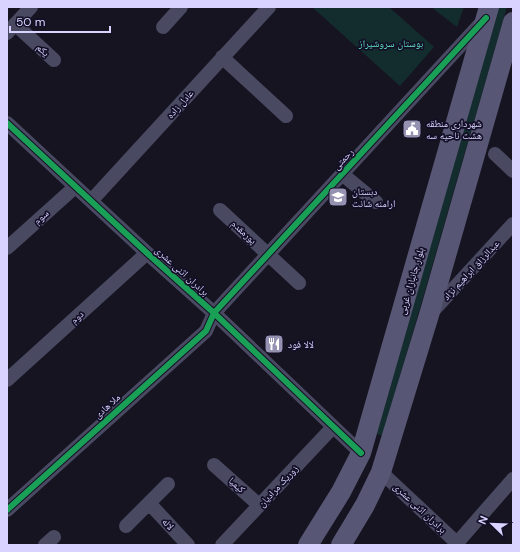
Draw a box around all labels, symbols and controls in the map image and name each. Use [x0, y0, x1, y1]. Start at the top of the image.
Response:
scale bar [10, 8, 110, 34]
text: 50 m [16, 14, 45, 30]
park label: بوستان سروشیراز [358, 37, 423, 50]
street label: یکم [33, 41, 52, 60]
street label: عادل زاده [164, 87, 196, 121]
place label: شهرداری منطقه هشت ناحیه سه [426, 117, 482, 142]
public building icon: شهرداری منطقه هشت ناحیه سه [401, 118, 423, 140]
street label: رحمتی [330, 145, 356, 173]
place label: دبستان ارامنه شانت [352, 185, 395, 210]
school or university icon: دبستان ارامنه شانت [327, 186, 349, 208]
street label: سوم [31, 206, 52, 228]
street label: پورمقدم [228, 217, 260, 248]
street label: عبدالرزاق ابراهیم نژاد [440, 237, 503, 304]
street label: برادران اثنی عشری [152, 243, 212, 299]
street label: بلوار جانبازان غربی [395, 246, 427, 316]
street label: دوم [68, 308, 87, 327]
restaurant icon: لالا فود [263, 333, 285, 355]
place label: لالا فود [288, 338, 314, 351]
street label: ملا هادی [91, 390, 123, 421]
street label: زوریک مرادیان [255, 462, 301, 510]
street label: کیمیا [226, 474, 248, 496]
street label: برادران اثنی عشری [391, 480, 450, 536]
north arrow [472, 504, 512, 544]
text: N [475, 514, 491, 527]
street label: لاله [159, 515, 177, 533]

